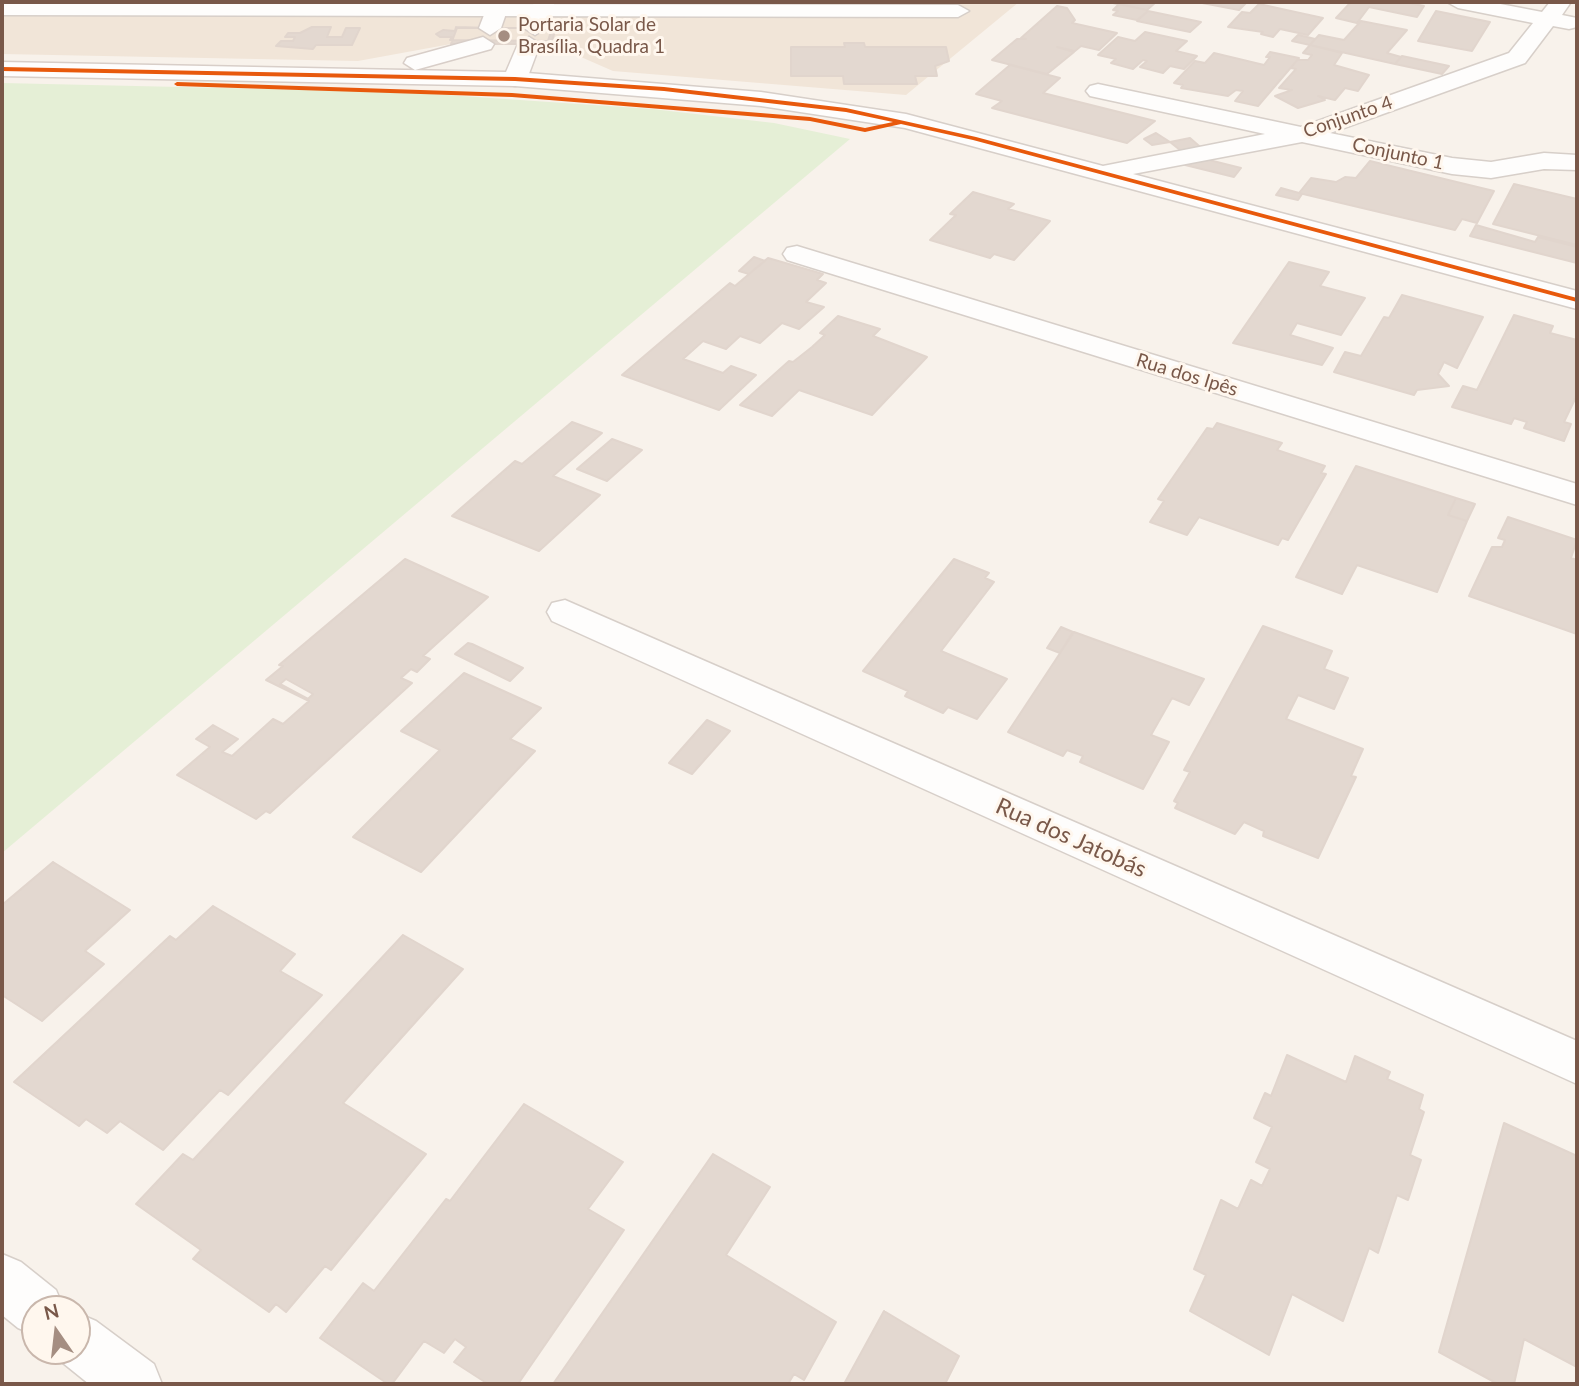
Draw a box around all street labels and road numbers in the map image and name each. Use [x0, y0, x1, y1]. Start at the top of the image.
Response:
street label: Conjunto 4 [1300, 91, 1396, 143]
street label: Conjunto 1 [1350, 133, 1446, 175]
street label: Rua dos Ipês [1133, 349, 1241, 401]
street label: Rua dos Jatobás [991, 792, 1151, 884]

